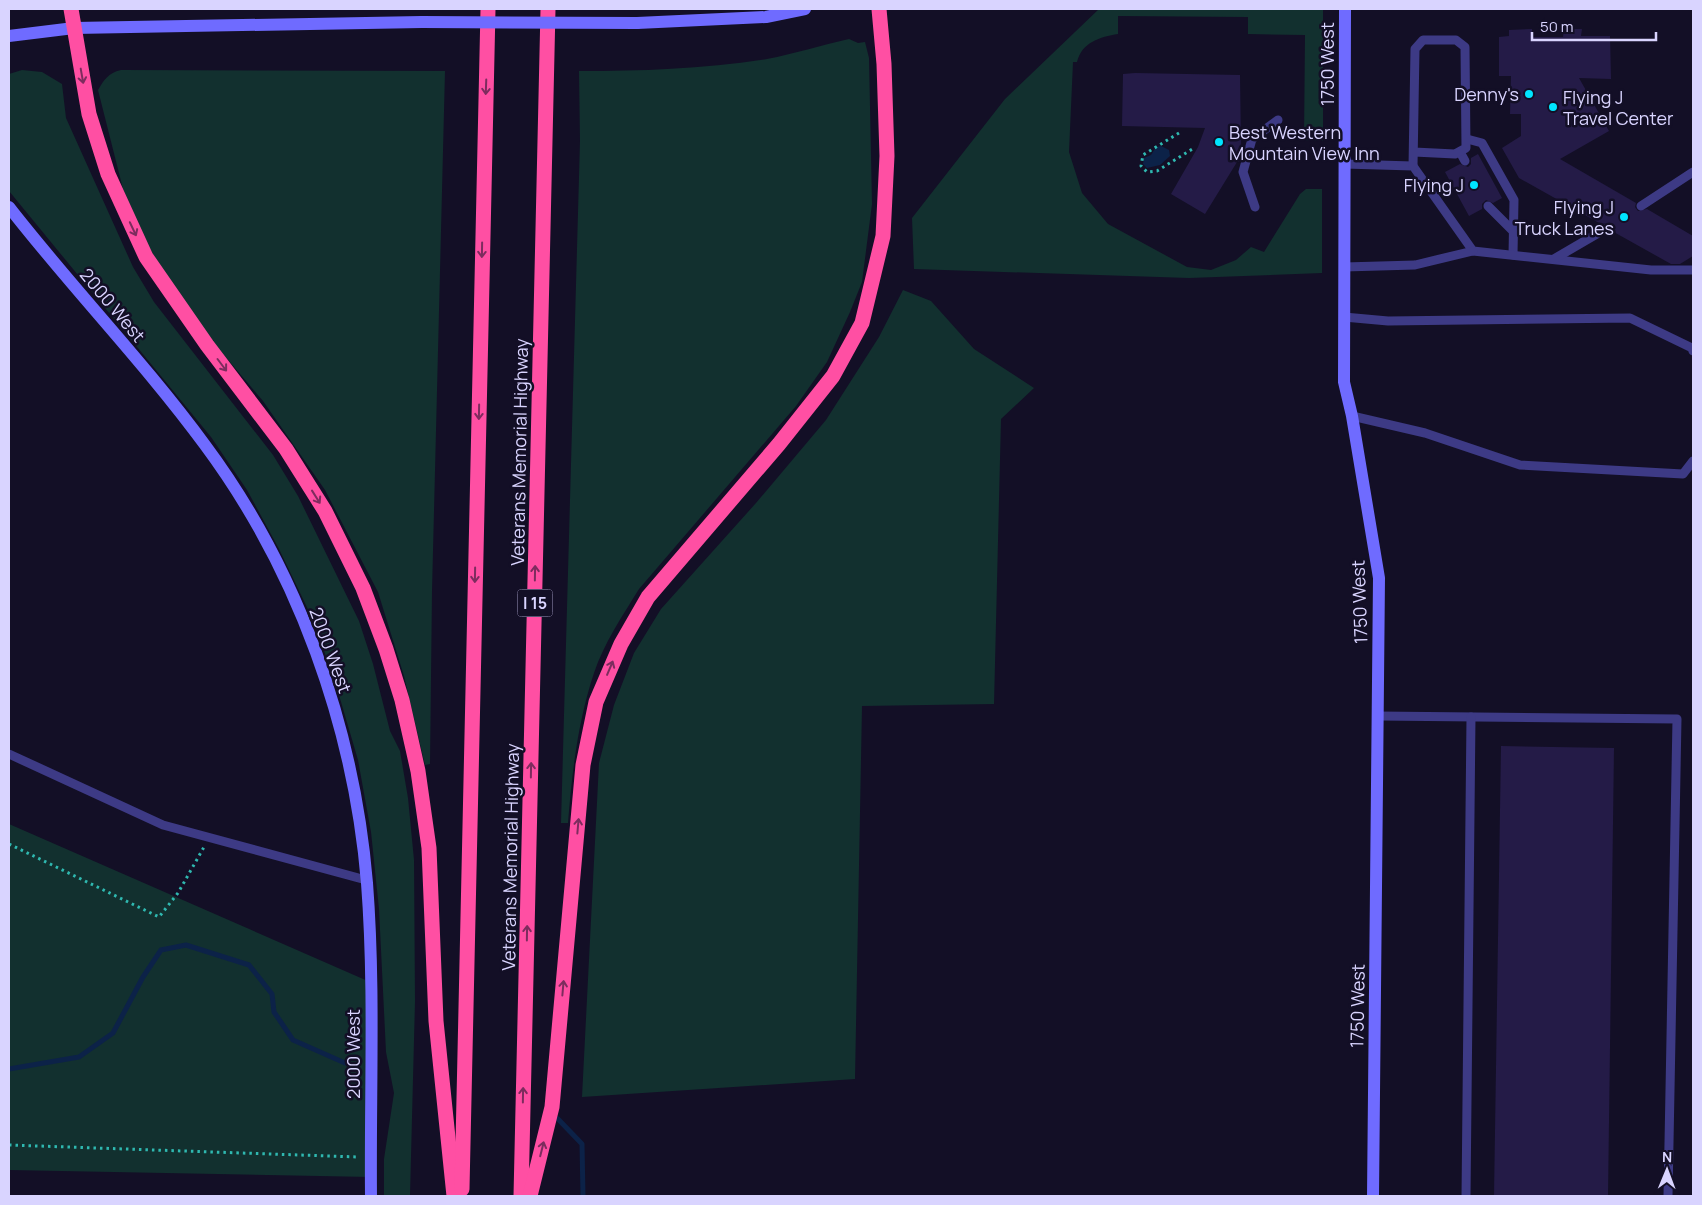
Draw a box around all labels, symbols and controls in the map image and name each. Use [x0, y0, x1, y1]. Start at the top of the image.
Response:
scale bar [1532, 10, 1656, 42]
text: 50 m [1540, 16, 1574, 37]
street label: 1750 West [1315, 22, 1339, 106]
one-way arrow [78, 68, 88, 84]
one-way arrow [482, 79, 491, 95]
place label: Denny's [1454, 82, 1519, 106]
place label: Flying J Travel Center [1563, 85, 1674, 130]
marker: Denny's [1523, 88, 1535, 100]
marker: Flying J Travel Center [1547, 101, 1559, 113]
place label: Best Western Mountain View Inn [1229, 120, 1380, 165]
marker: Best Western Mountain View Inn [1213, 136, 1225, 148]
place label: Flying J [1404, 173, 1464, 197]
marker: Flying J [1468, 179, 1480, 191]
place label: Flying J Truck Lanes [1515, 195, 1614, 240]
marker: Flying J Truck Lanes [1618, 211, 1630, 223]
one-way arrow [129, 221, 138, 236]
one-way arrow [477, 242, 487, 258]
street label: 2000 West [75, 263, 151, 347]
street label: Veterans Memorial Highway [505, 338, 533, 566]
one-way arrow [217, 358, 228, 371]
one-way arrow [474, 404, 483, 420]
one-way arrow [311, 490, 322, 504]
street label: 1750 West [1346, 560, 1372, 644]
one-way arrow [531, 565, 540, 581]
one-way arrow [470, 566, 480, 582]
road number: I 15 [518, 590, 552, 616]
street label: 2000 West [304, 604, 358, 696]
one-way arrow [606, 661, 616, 676]
street label: Veterans Memorial Highway [496, 743, 524, 971]
one-way arrow [526, 762, 536, 778]
one-way arrow [573, 819, 582, 835]
one-way arrow [522, 925, 532, 941]
street label: 1750 West [1344, 964, 1370, 1048]
one-way arrow [558, 981, 568, 997]
street label: 2000 West [341, 1009, 365, 1099]
one-way arrow [519, 1087, 528, 1103]
one-way arrow [538, 1141, 547, 1157]
north arrow [1642, 1145, 1692, 1195]
text: N [1662, 1147, 1672, 1166]

